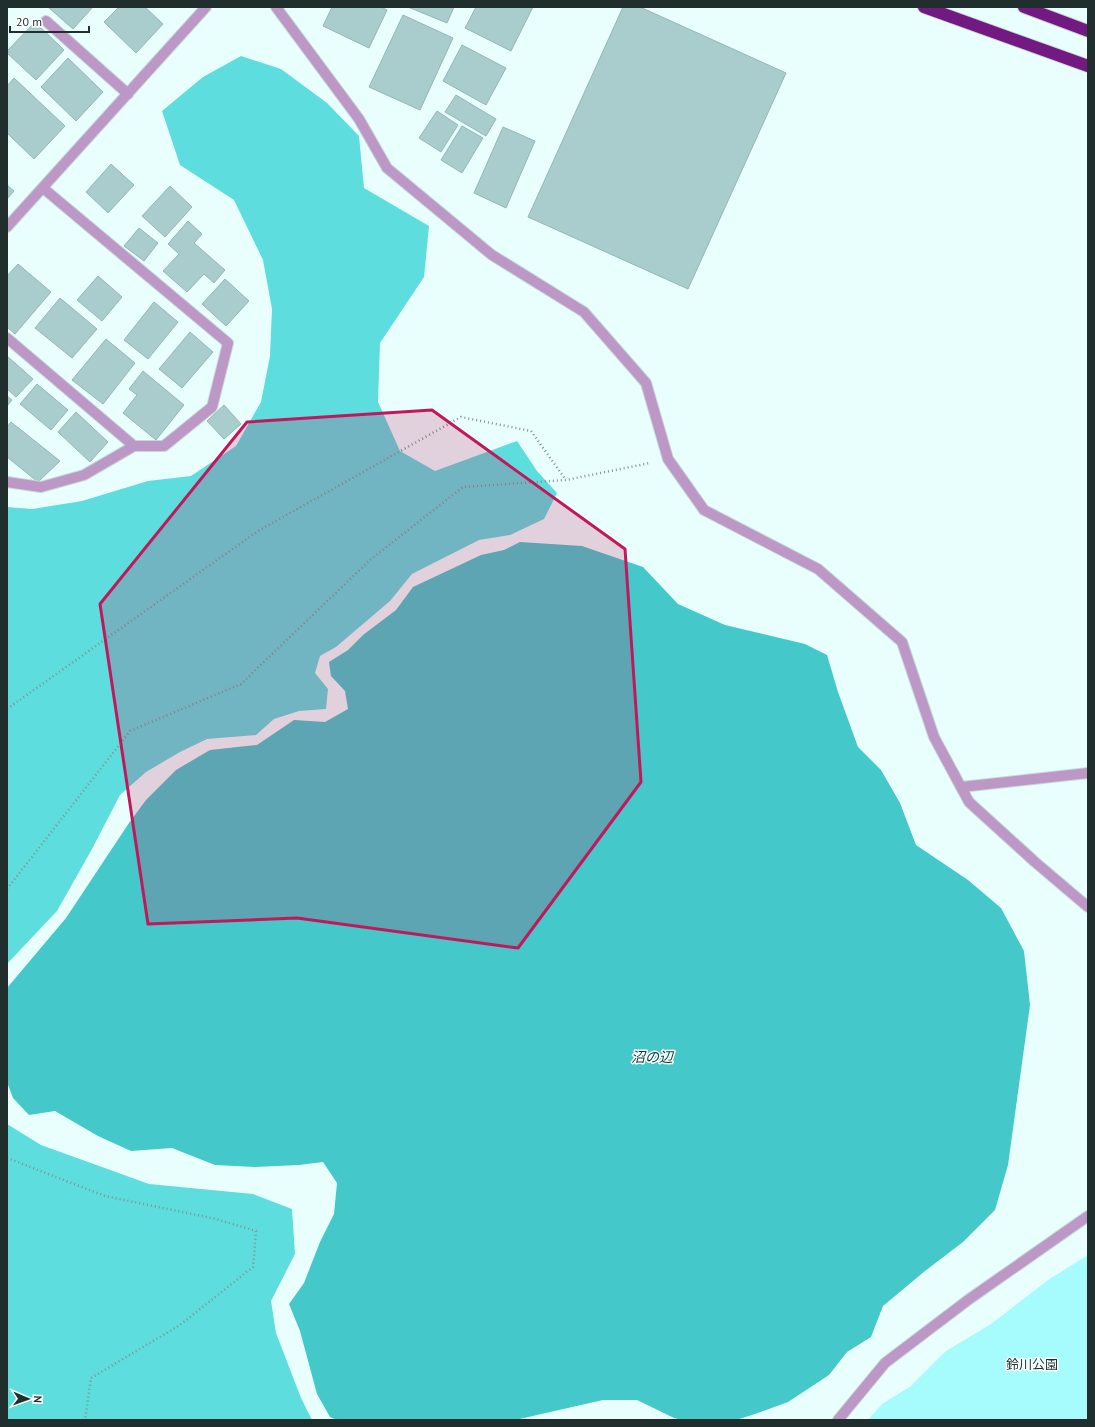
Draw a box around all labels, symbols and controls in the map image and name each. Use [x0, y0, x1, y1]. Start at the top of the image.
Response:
scale bar [10, 8, 89, 34]
text: 20 m [16, 14, 42, 29]
water label: 沼の辺 [631, 1048, 675, 1066]
park label: 鈴川公園 [1006, 1356, 1058, 1373]
north arrow [8, 1379, 48, 1419]
text: N [31, 1395, 45, 1403]

